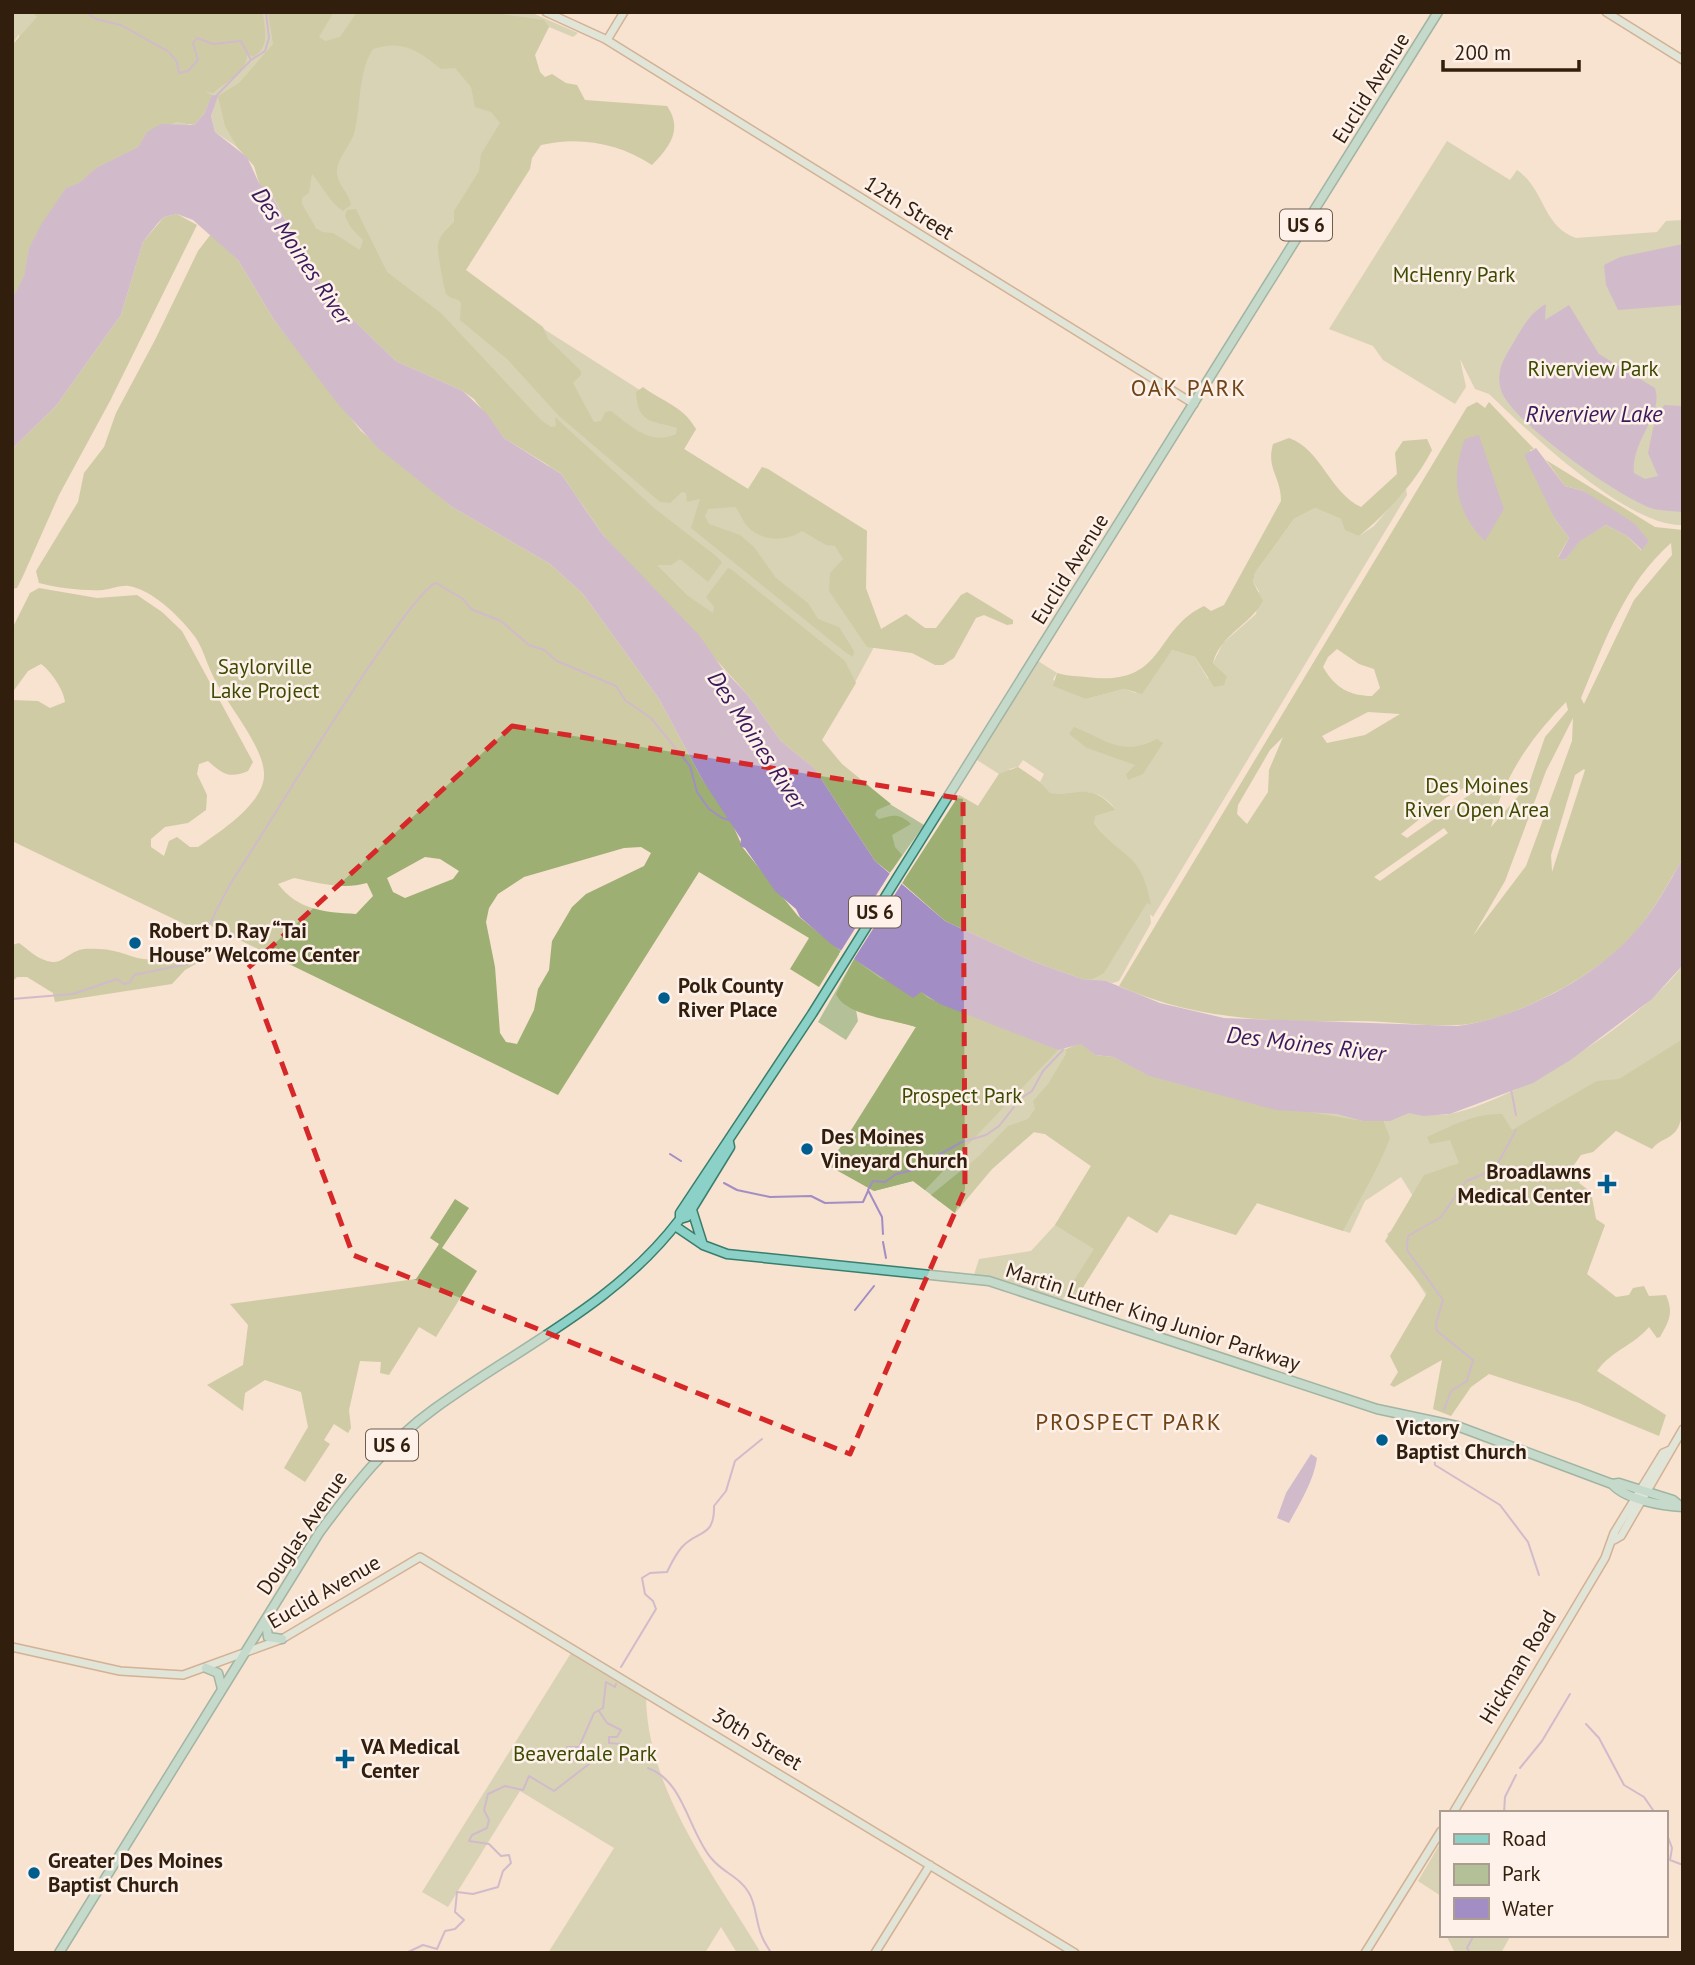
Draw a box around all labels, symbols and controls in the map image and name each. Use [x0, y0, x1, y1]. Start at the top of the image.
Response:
street label: Euclid Avenue [1326, 27, 1415, 148]
scale bar [1443, 28, 1580, 72]
text: 200 m [1454, 39, 1511, 66]
street label: 12th Street [859, 169, 959, 246]
water label: Des Moines River [246, 181, 360, 331]
road number: US 6 [1280, 210, 1332, 241]
park label: McHenry Park [1393, 261, 1515, 288]
park label: Riverview Park [1527, 355, 1659, 382]
district label: OAK PARK [1131, 373, 1247, 402]
water label: Riverview Lake [1525, 399, 1663, 428]
street label: Euclid Avenue [1025, 508, 1114, 629]
park label: Saylorville Lake Project [211, 653, 319, 704]
water label: Des Moines River [702, 665, 814, 816]
park label: Des Moines River Open Area [1405, 772, 1549, 823]
road number: US 6 [849, 896, 901, 928]
place label: Robert D. Ray “Tai House” Welcome Center [149, 917, 360, 968]
marker: Robert D. Ray “Tai House” Welcome Center [127, 935, 143, 951]
place label: Polk County River Place [678, 972, 784, 1023]
marker: Polk County River Place [656, 990, 672, 1006]
water label: Des Moines River [1225, 1019, 1389, 1068]
park label: Prospect Park [902, 1082, 1022, 1109]
place label: Des Moines Vineyard Church [820, 1123, 968, 1174]
marker: Des Moines Vineyard Church [799, 1141, 815, 1157]
place label: Broadlawns Medical Center [1457, 1158, 1592, 1209]
marker: Broadlawns Medical Center [1597, 1174, 1617, 1194]
street label: Martin Luther King Junior Parkway [1003, 1256, 1304, 1377]
district label: PROSPECT PARK [1035, 1407, 1223, 1436]
place label: Victory Baptist Church [1395, 1414, 1527, 1465]
road number: US 6 [366, 1429, 418, 1460]
marker: Victory Baptist Church [1374, 1432, 1390, 1448]
street label: Douglas Avenue [250, 1466, 353, 1600]
street label: Euclid Avenue [263, 1548, 385, 1635]
street label: Hickman Road [1473, 1605, 1562, 1729]
street label: 30th Street [707, 1701, 807, 1776]
place label: VA Medical Center [360, 1733, 460, 1784]
park label: Beaverdale Park [513, 1740, 657, 1767]
marker: VA Medical Center [335, 1749, 355, 1769]
legend [1440, 1811, 1667, 1937]
text: Road [1502, 1825, 1546, 1852]
place label: Greater Des Moines Baptist Church [48, 1847, 223, 1898]
text: Park [1502, 1860, 1541, 1887]
marker: Greater Des Moines Baptist Church [26, 1865, 42, 1881]
text: Water [1502, 1895, 1554, 1922]

